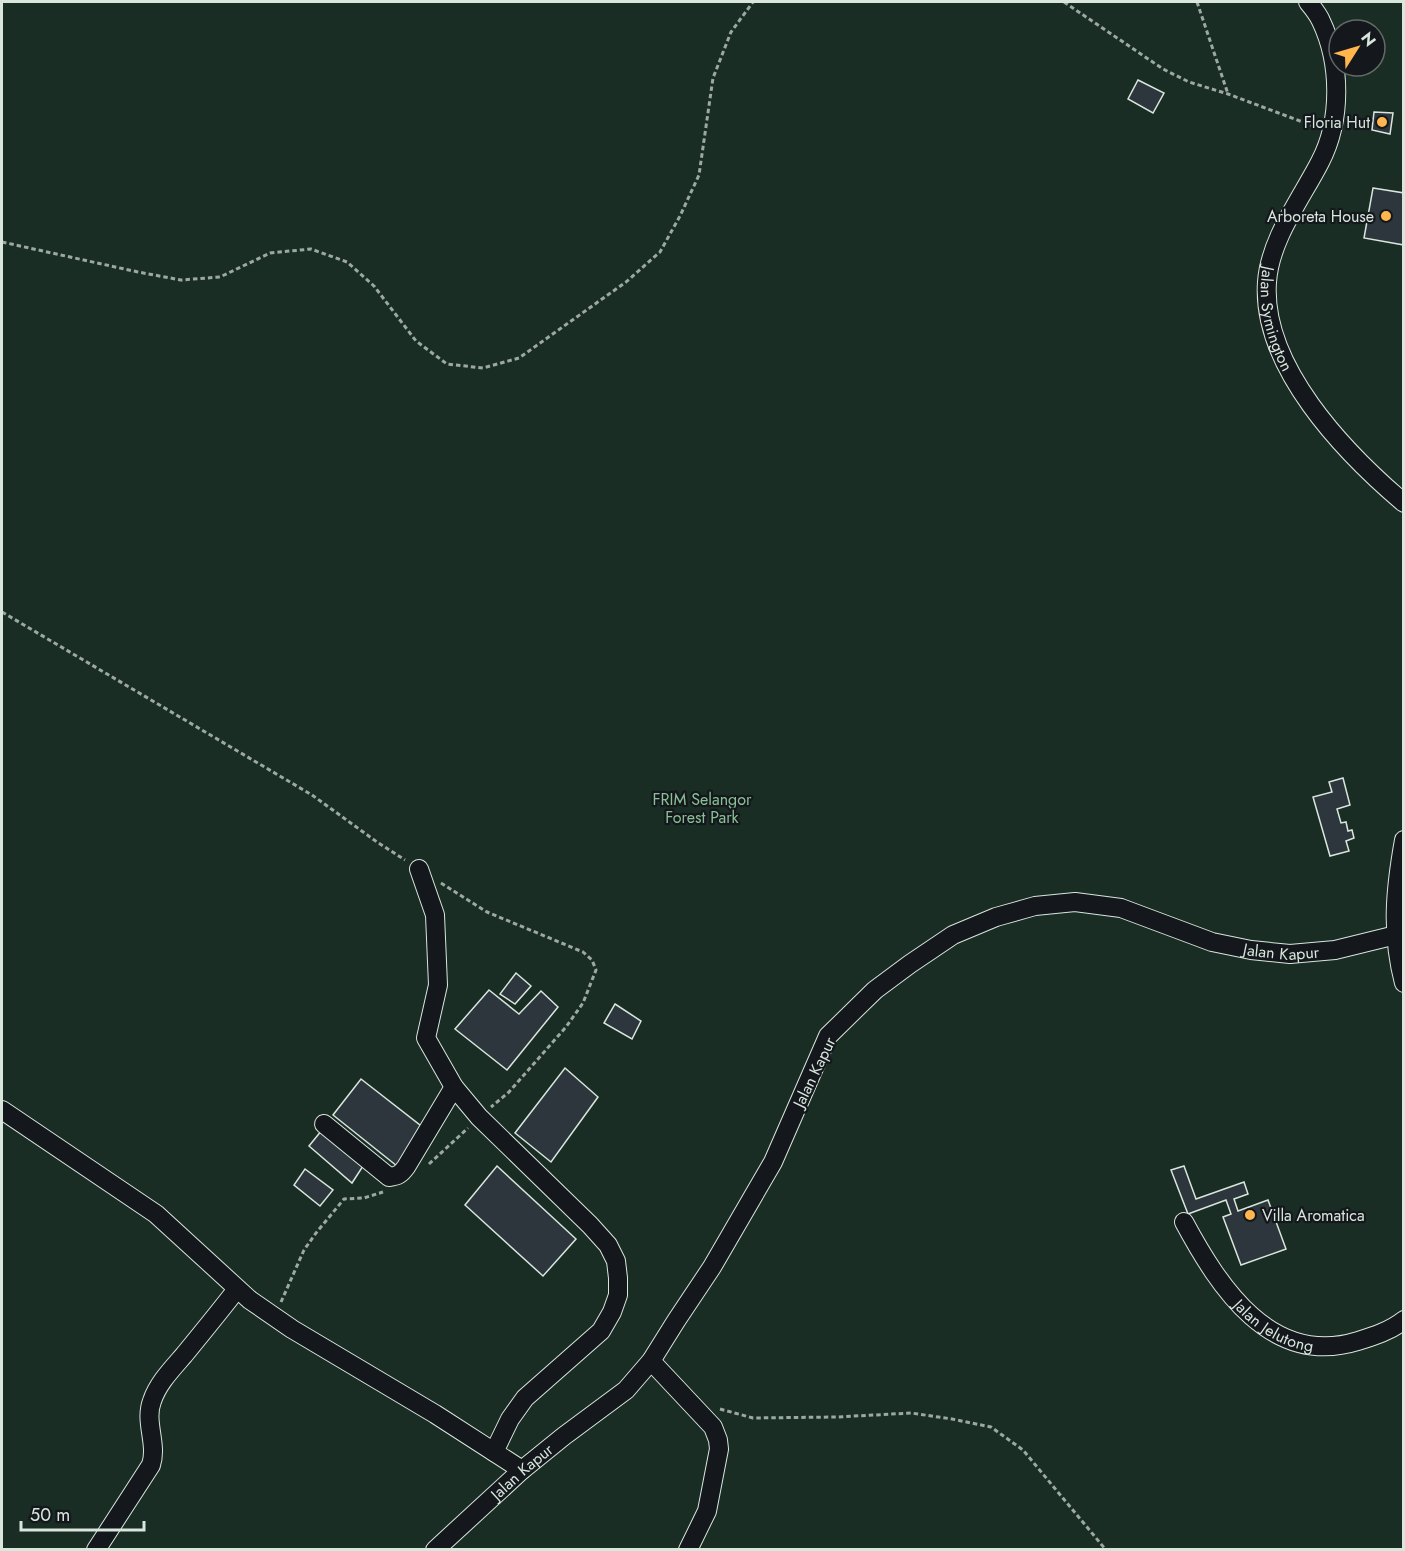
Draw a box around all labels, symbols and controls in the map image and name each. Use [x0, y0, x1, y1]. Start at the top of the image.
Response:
north arrow [1327, 18, 1387, 78]
text: N [1356, 27, 1382, 51]
place label: Floria Hut [1304, 111, 1370, 134]
marker: Floria Hut [1375, 115, 1389, 129]
place label: Arboreta House [1267, 205, 1374, 228]
marker: Arboreta House [1379, 209, 1393, 223]
street label: Jalan Symington [1255, 262, 1299, 375]
park label: FRIM Selangor Forest Park [653, 788, 752, 829]
street label: Jalan Kapur [1239, 937, 1321, 966]
street label: Jalan Kapur [787, 1033, 842, 1113]
place label: Villa Aromatica [1262, 1204, 1365, 1227]
marker: Villa Aromatica [1243, 1208, 1257, 1222]
street label: Jalan Jelutong [1227, 1293, 1315, 1358]
street label: Jalan Kapur [484, 1438, 559, 1507]
scale bar [21, 1494, 144, 1532]
text: 50 m [30, 1502, 70, 1528]

